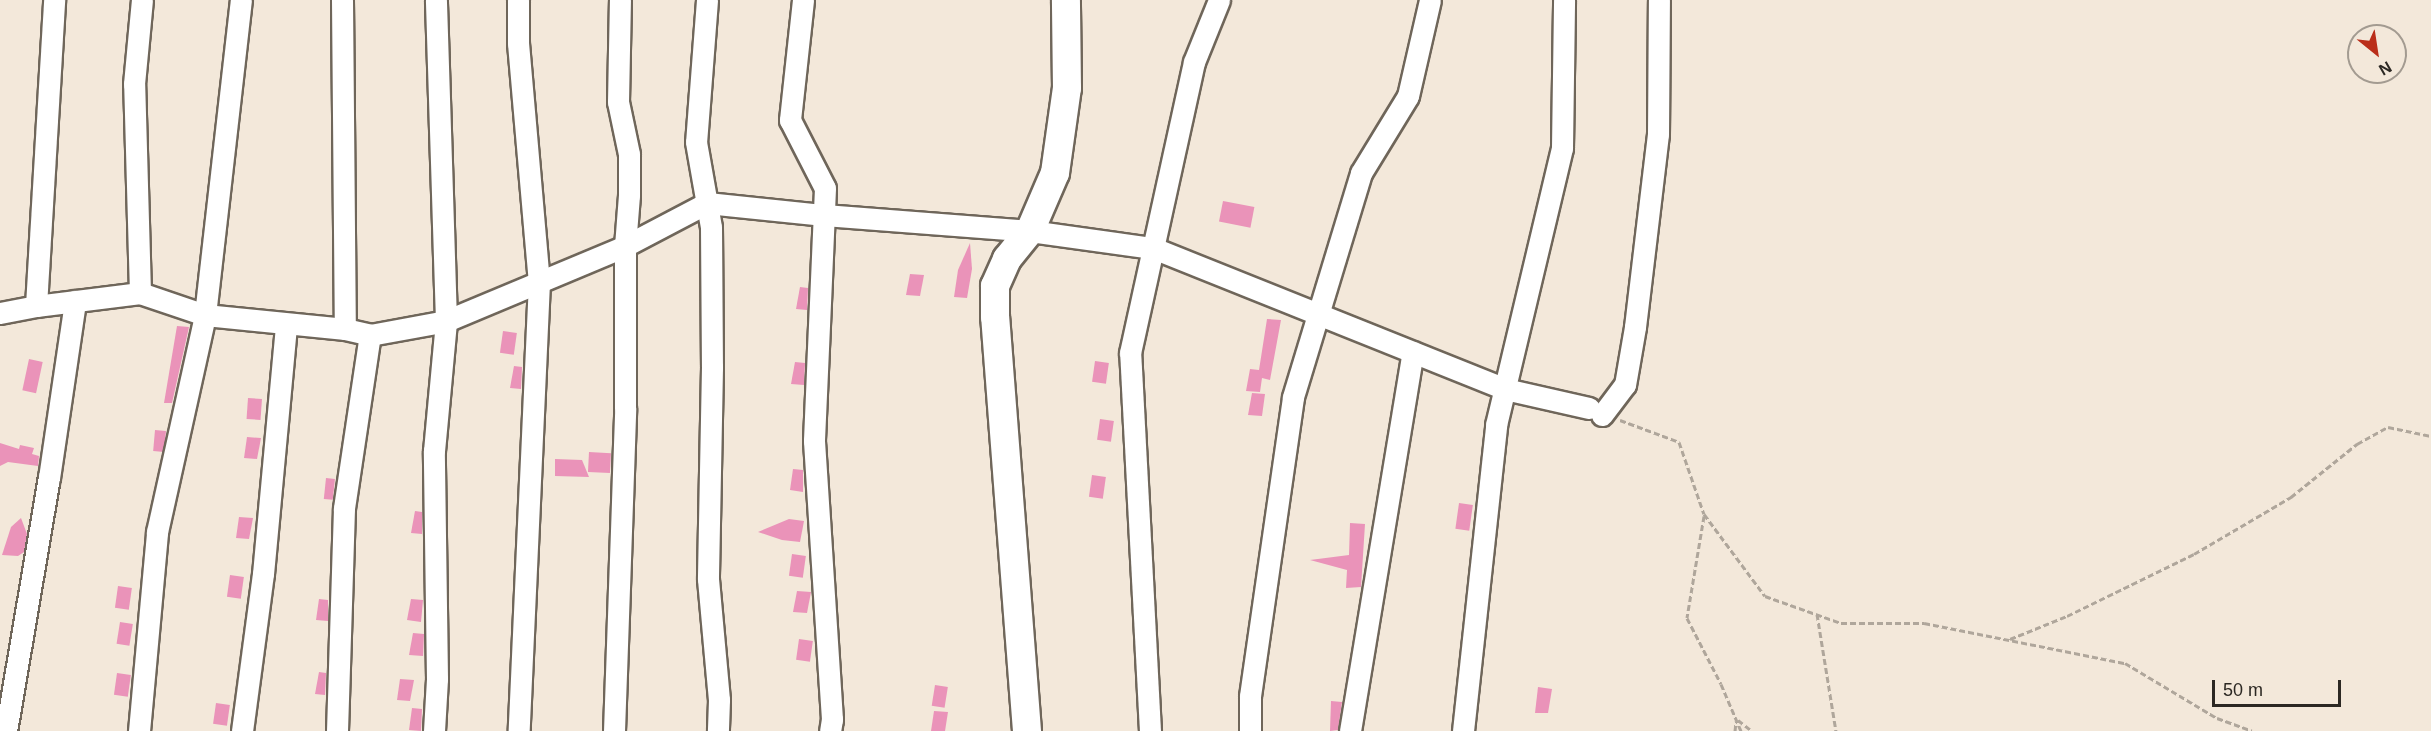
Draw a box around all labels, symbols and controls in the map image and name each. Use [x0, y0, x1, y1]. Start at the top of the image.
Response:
north arrow [2347, 24, 2407, 84]
text: N [2376, 58, 2395, 79]
scale bar [2215, 668, 2344, 706]
text: 50 m [2223, 680, 2263, 700]

